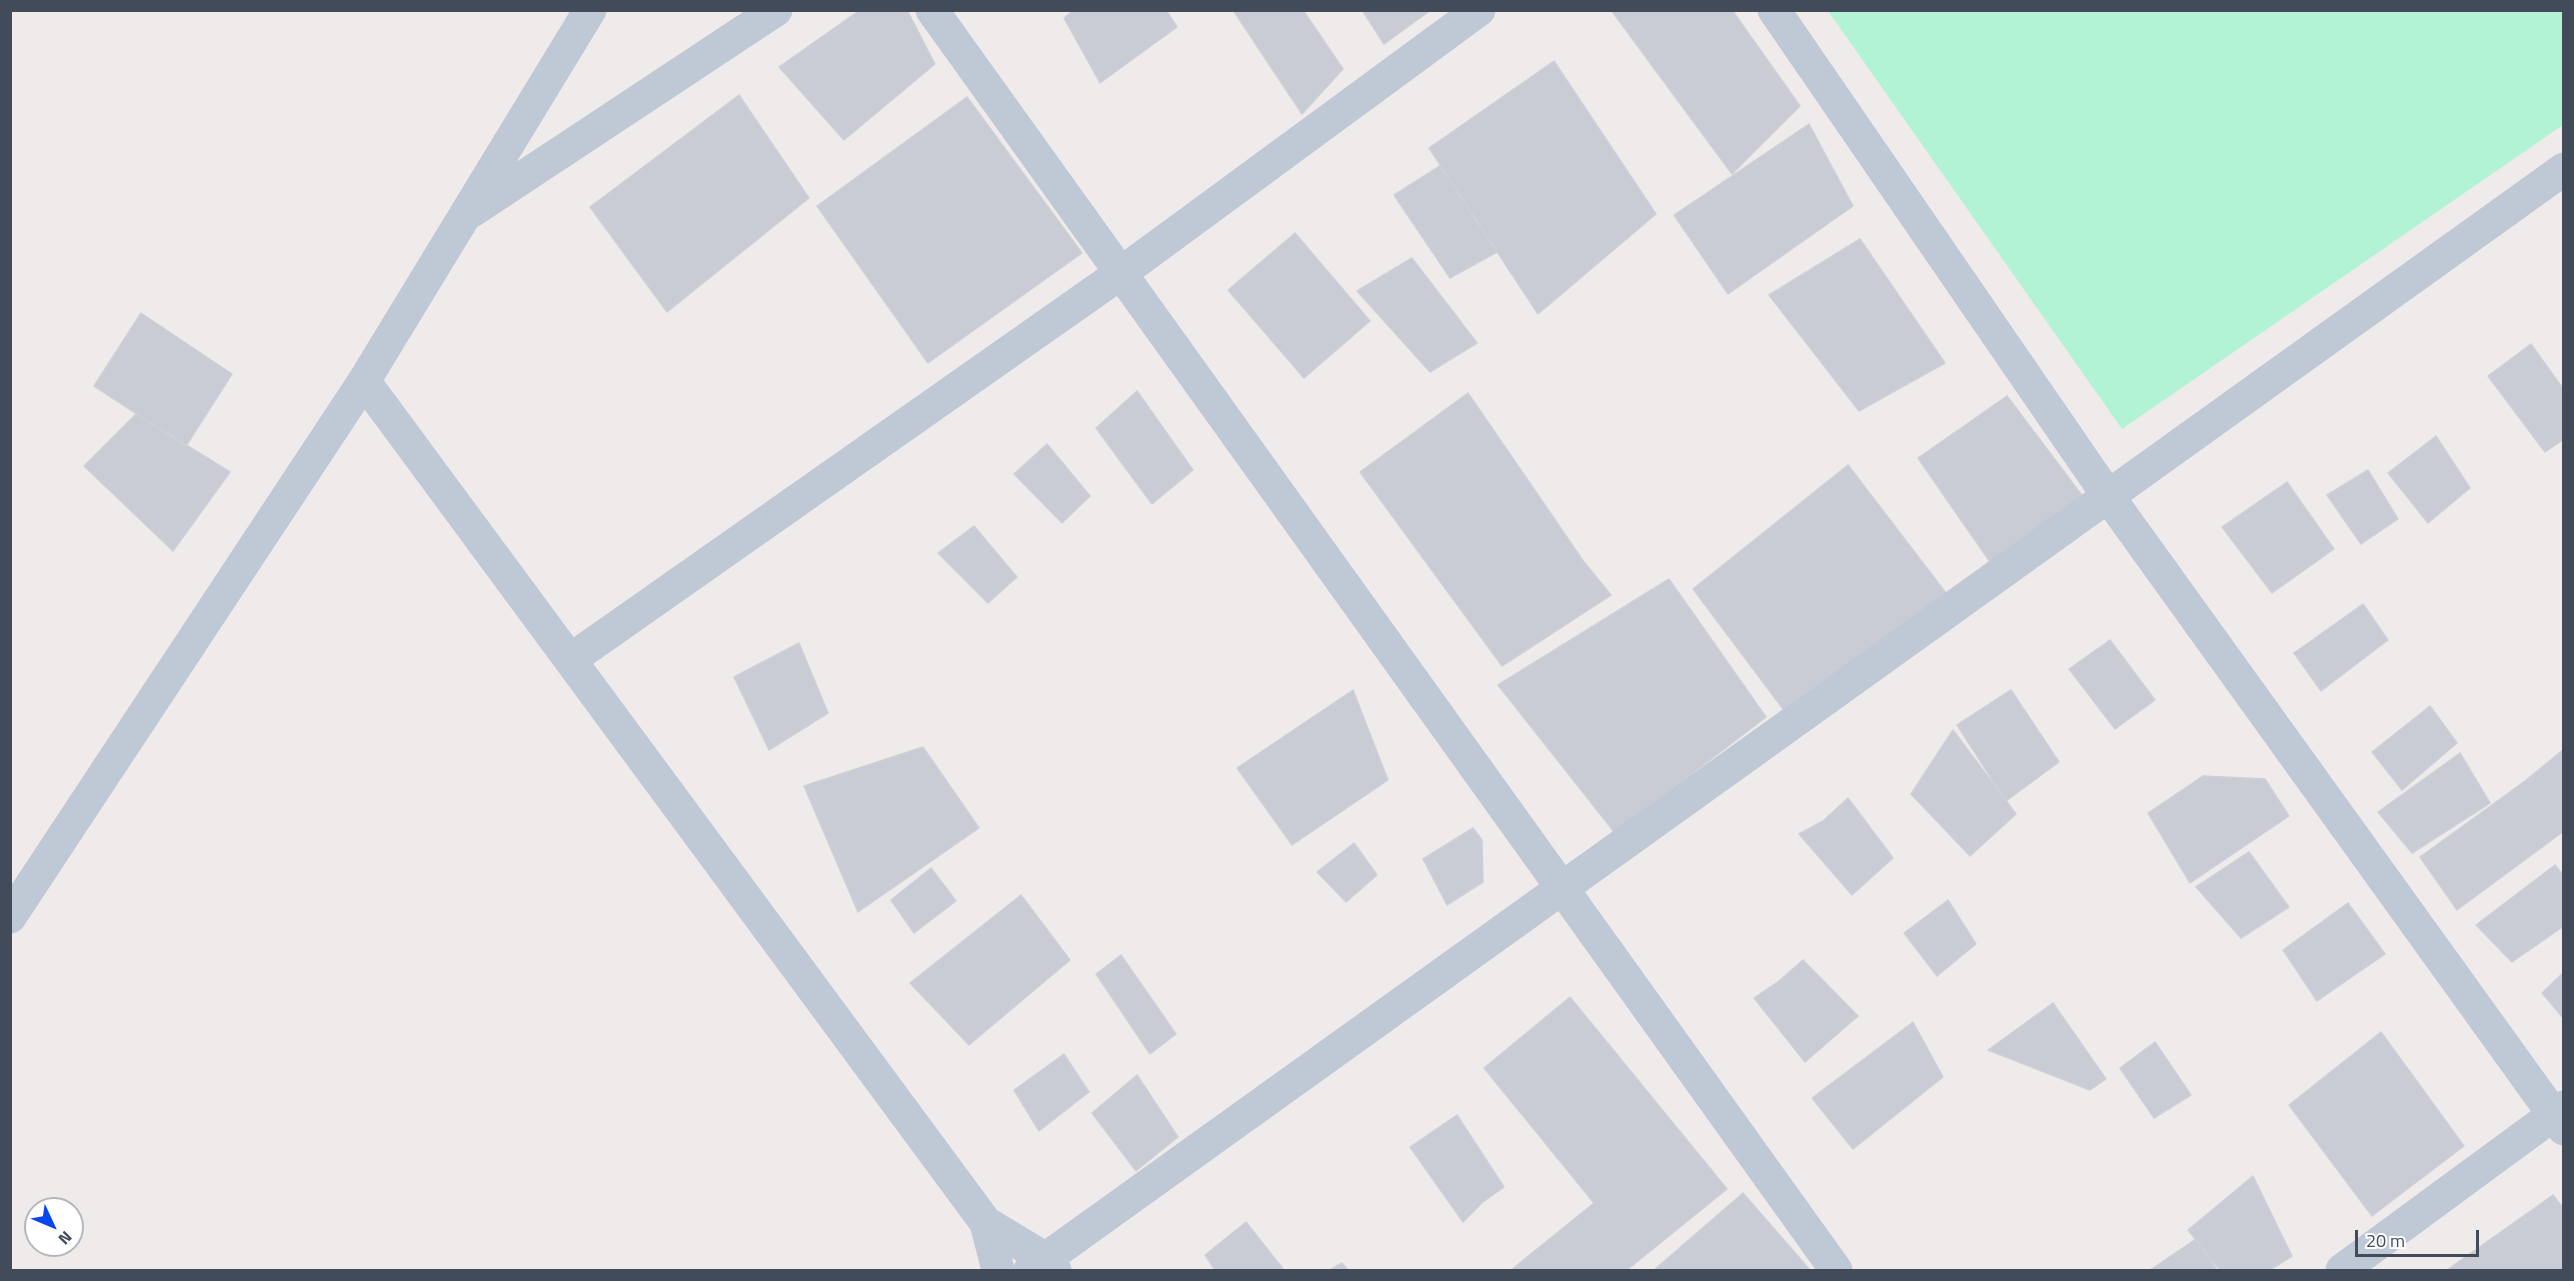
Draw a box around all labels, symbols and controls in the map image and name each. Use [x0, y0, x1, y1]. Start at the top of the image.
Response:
north arrow [24, 1197, 84, 1257]
scale bar [2358, 1218, 2482, 1256]
text: N [53, 1226, 78, 1250]
text: 20 m [2366, 1227, 2405, 1254]

